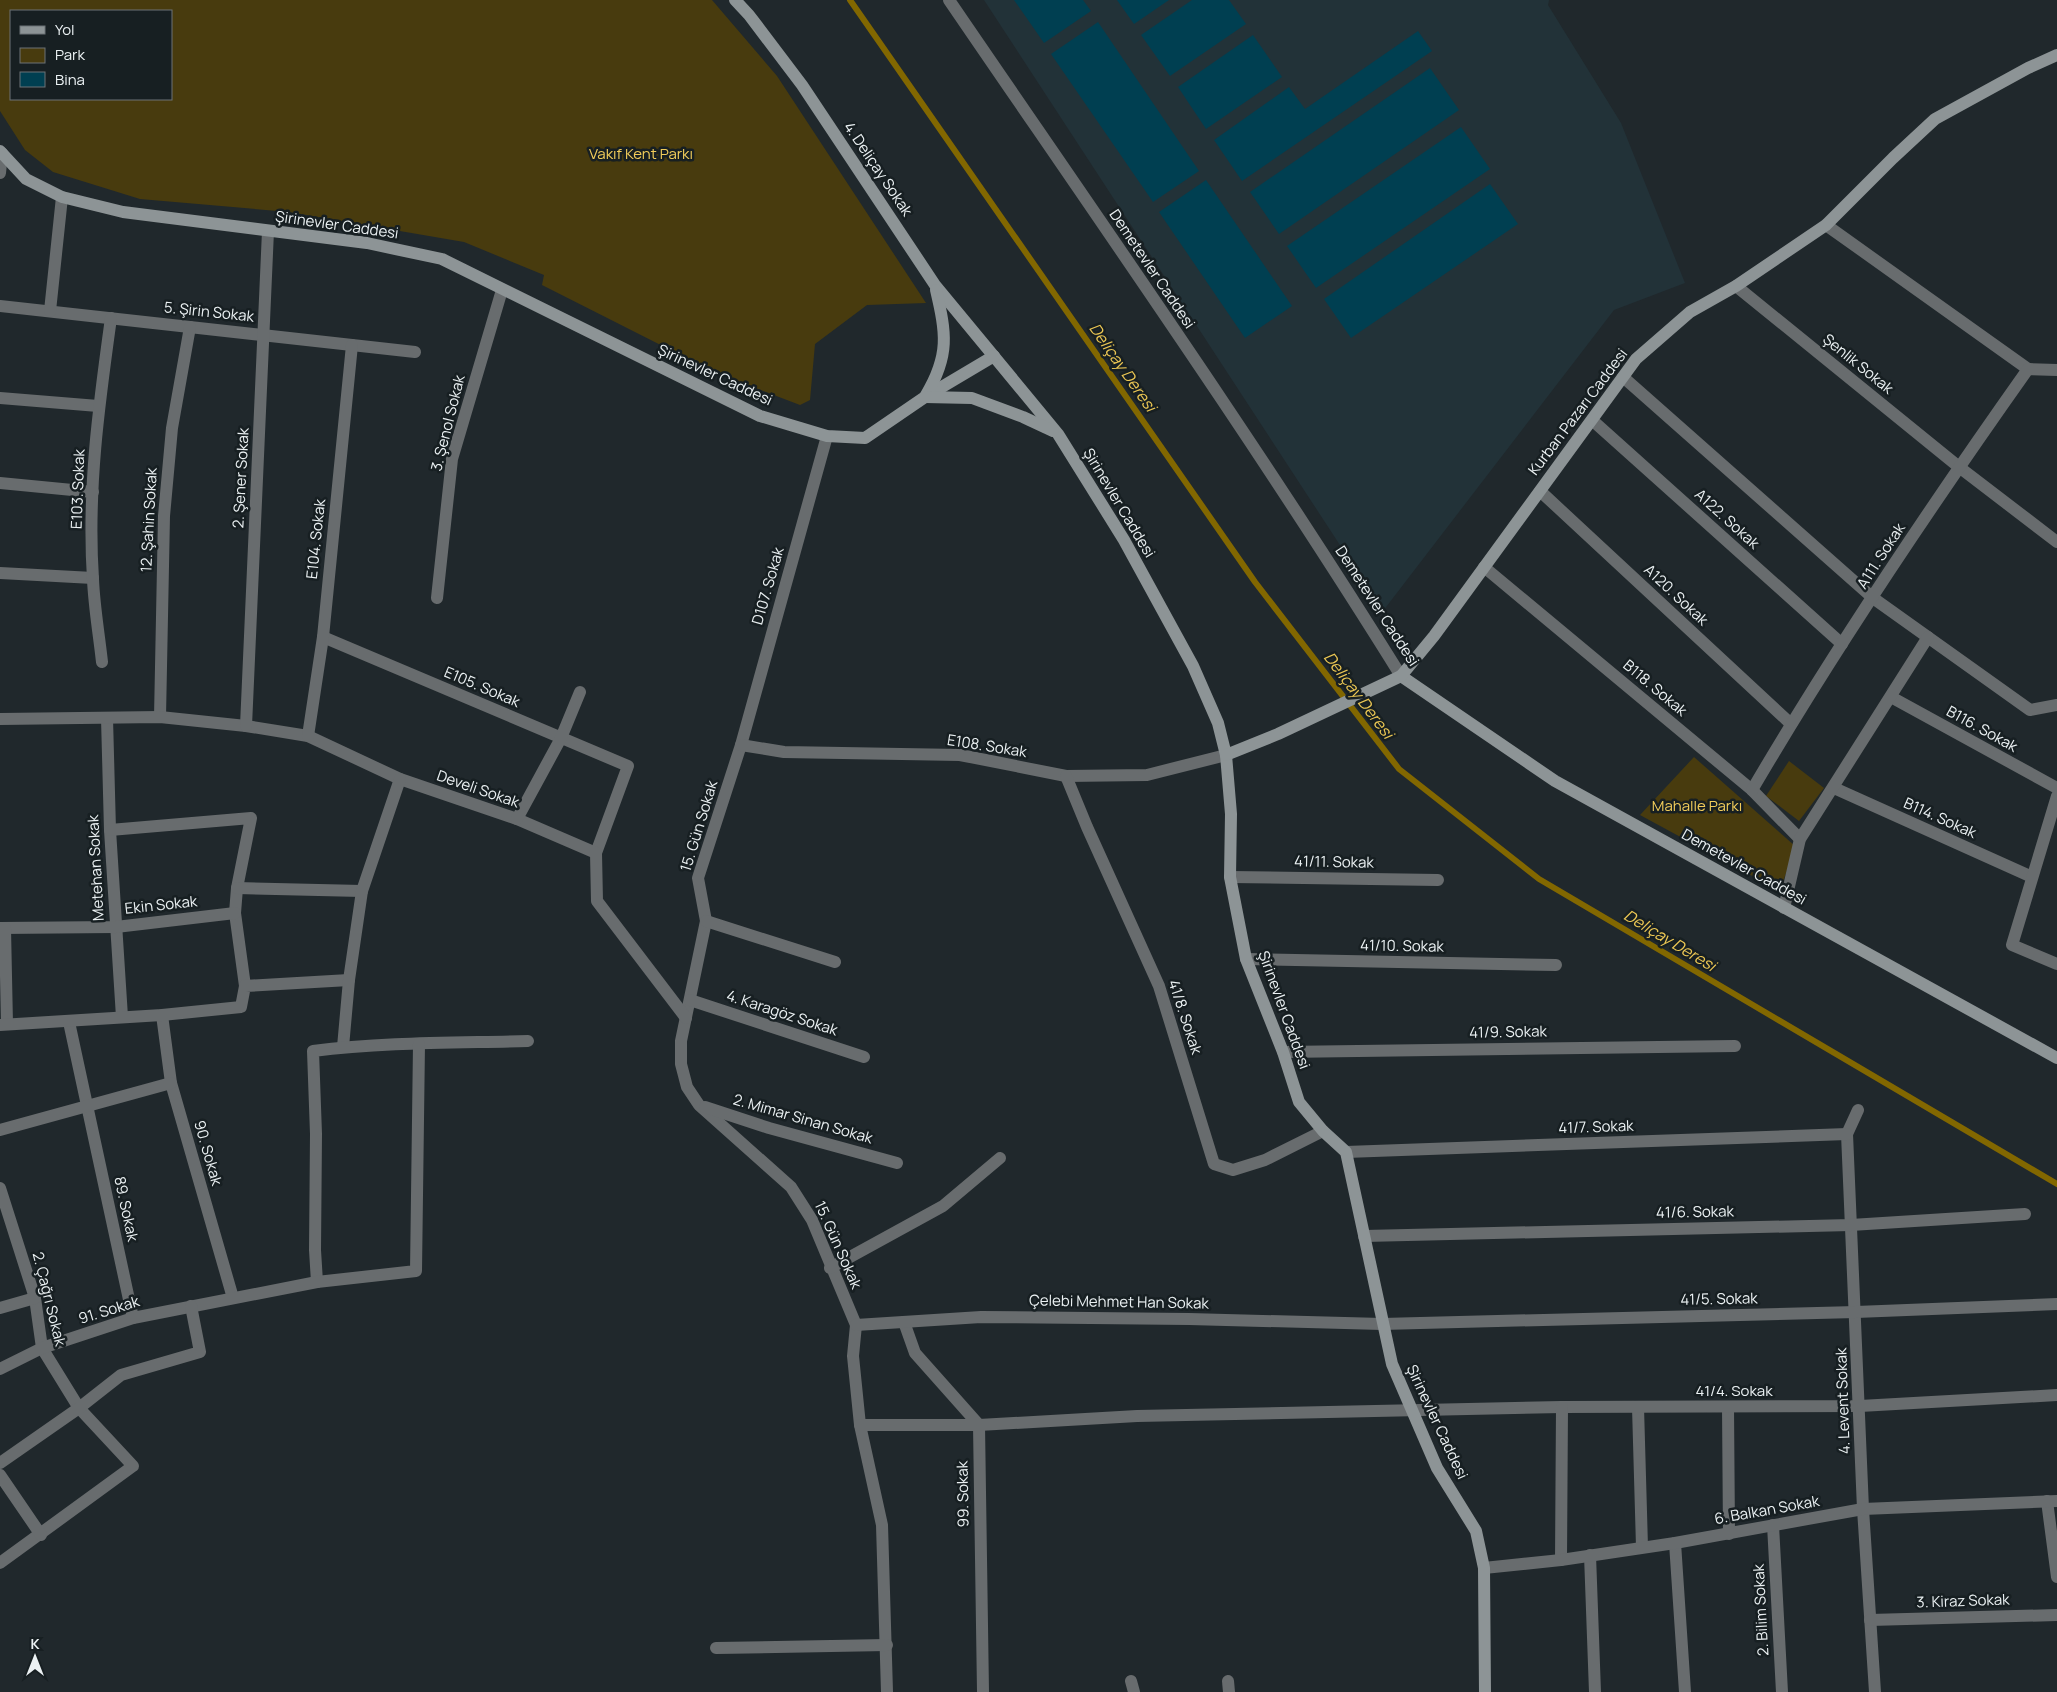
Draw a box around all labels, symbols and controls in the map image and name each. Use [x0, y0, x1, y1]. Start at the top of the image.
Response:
legend [10, 10, 172, 100]
text: Yol [55, 19, 75, 40]
text: Park [55, 44, 85, 65]
text: Bina [55, 69, 85, 90]
street label: 4. Deliçay Sokak [839, 117, 918, 220]
park label: Vakıf Kent Parkı [589, 143, 693, 164]
street label: Şirinevler Caddesi [274, 205, 400, 244]
street label: Demetevler Caddesi [1105, 205, 1200, 332]
street label: 5. Şirin Sokak [163, 296, 256, 327]
water label: Deliçay Deresi [1084, 318, 1163, 418]
street label: Şenlik Sokak [1818, 329, 1899, 399]
street label: Şirinevler Caddesi [654, 339, 776, 410]
street label: Kurban Pazarı Caddesi [1523, 344, 1632, 479]
street label: 3. Şenol Sokak [425, 372, 470, 473]
street label: 2. Şener Sokak [227, 427, 254, 529]
street label: Şirinevler Caddesi [1078, 444, 1160, 561]
street label: E103. Sokak [66, 448, 89, 529]
street label: 12. Şahin Sokak [135, 467, 162, 573]
street label: A122. Sokak [1690, 484, 1765, 554]
street label: E104. Sokak [301, 497, 330, 580]
street label: A111. Sokak [1851, 518, 1910, 593]
street label: Demetevler Caddesi [1331, 542, 1424, 670]
street label: D107. Sokak [746, 544, 789, 627]
street label: A120. Sokak [1639, 559, 1714, 630]
water label: Deliçay Deresi [1319, 647, 1400, 745]
street label: B118. Sokak [1619, 655, 1692, 721]
street label: E105. Sokak [441, 661, 524, 712]
street label: B116. Sokak [1943, 700, 2022, 757]
street label: E108. Sokak [946, 729, 1029, 762]
street label: Develi Sokak [434, 765, 523, 813]
street label: 15. Gün Sokak [675, 777, 722, 874]
street label: B114. Sokak [1900, 792, 1980, 843]
park label: Mahalle Parkı [1652, 795, 1742, 816]
street label: Metehan Sokak [82, 814, 109, 922]
street label: Demetevler Caddesi [1678, 824, 1810, 910]
street label: 41/11. Sokak [1294, 850, 1375, 873]
street label: Ekin Sokak [124, 890, 199, 919]
water label: Deliçay Deresi [1620, 904, 1722, 977]
street label: 41/10. Sokak [1360, 934, 1445, 957]
street label: Şirinevler Caddesi [1253, 948, 1316, 1072]
street label: 41/8. Sokak [1164, 977, 1208, 1057]
street label: 4. Karagöz Sokak [724, 985, 841, 1041]
street label: 41/9. Sokak [1469, 1020, 1548, 1043]
street label: 2. Mimar Sinan Sokak [731, 1089, 876, 1149]
street label: 41/7. Sokak [1558, 1115, 1634, 1138]
street label: 90. Sokak [189, 1118, 228, 1188]
street label: 89. Sokak [109, 1175, 144, 1244]
street label: 15. Gün Sokak [810, 1198, 867, 1293]
street label: 41/6. Sokak [1656, 1200, 1735, 1223]
street label: 2. Çağrı Sokak [28, 1249, 71, 1349]
street label: 41/5. Sokak [1680, 1287, 1758, 1310]
street label: Çelebi Mehmet Han Sokak [1029, 1289, 1210, 1314]
street label: 91. Sokak [76, 1290, 142, 1329]
street label: 4. Levent Sokak [1830, 1347, 1855, 1455]
street label: Şirinevler Caddesi [1402, 1361, 1473, 1483]
street label: 41/4. Sokak [1695, 1380, 1773, 1401]
street label: 99. Sokak [951, 1460, 974, 1527]
street label: 6. Balkan Sokak [1713, 1490, 1822, 1529]
street label: 2. Bilim Sokak [1748, 1563, 1773, 1657]
street label: 3. Kiraz Sokak [1916, 1588, 2010, 1613]
north arrow [10, 1632, 60, 1682]
text: K [30, 1634, 40, 1653]

